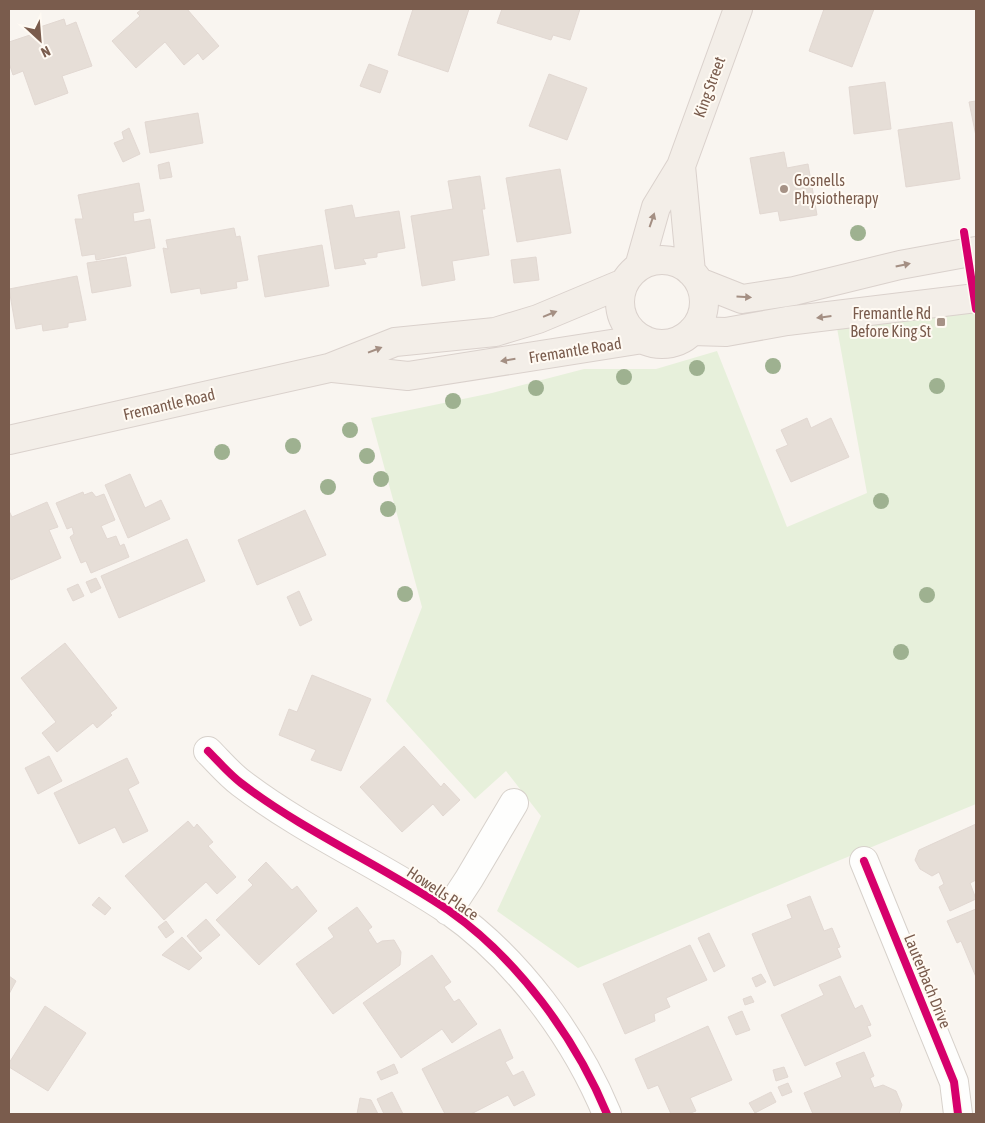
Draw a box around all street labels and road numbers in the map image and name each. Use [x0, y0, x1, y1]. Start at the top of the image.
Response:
street label: King Street [690, 54, 729, 120]
street label: Fremantle Road [527, 334, 623, 366]
street label: Fremantle Road [121, 385, 217, 423]
street label: Howells Place [404, 863, 482, 923]
street label: Lauterbach Drive [901, 931, 955, 1031]

